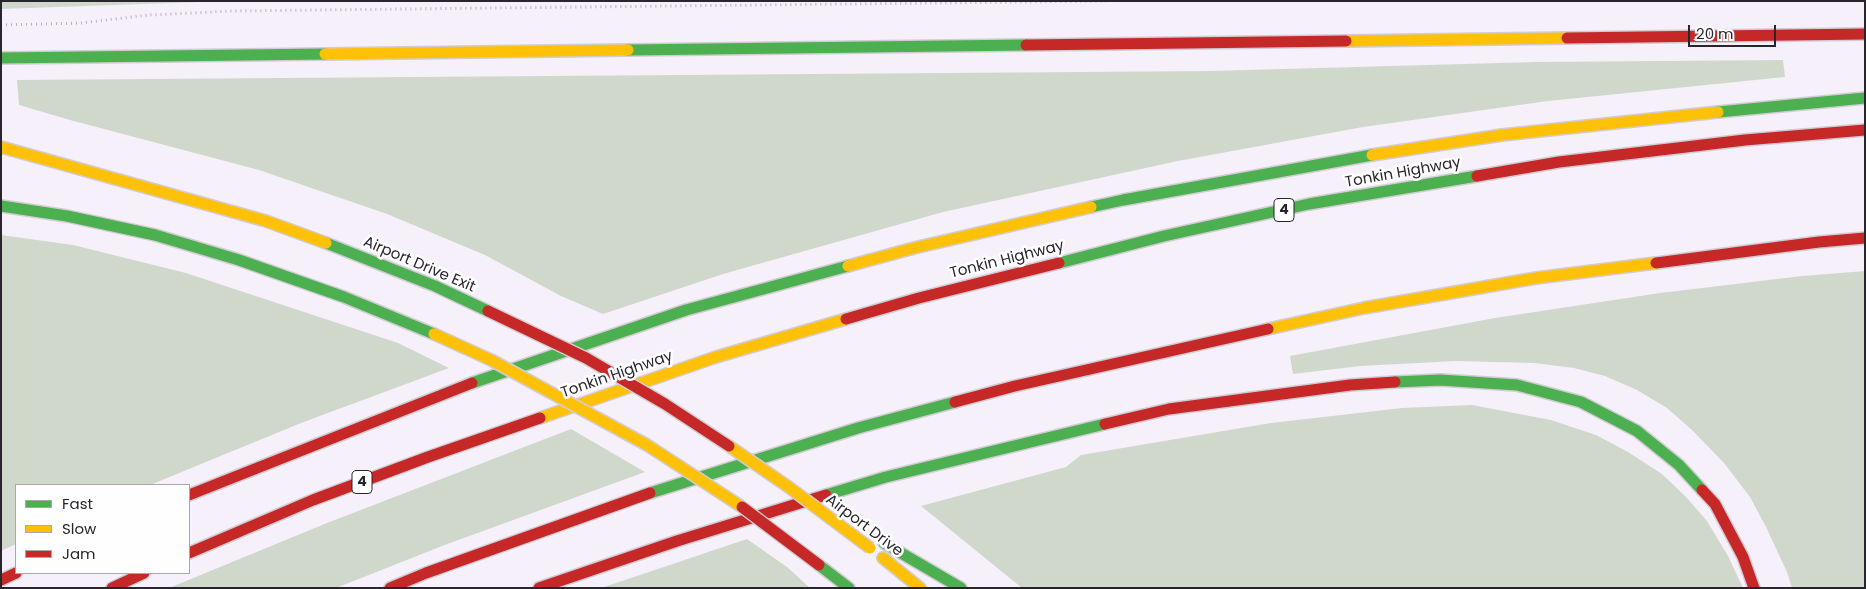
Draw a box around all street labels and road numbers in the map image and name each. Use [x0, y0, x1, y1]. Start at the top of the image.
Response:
street label: Tonkin Highway [1344, 154, 1462, 192]
road number: 4 [1274, 198, 1294, 222]
street label: Airport Drive Exit [360, 233, 478, 297]
street label: Tonkin Highway [948, 237, 1066, 283]
street label: Tonkin Highway [559, 347, 675, 403]
road number: 4 [352, 471, 372, 494]
street label: Airport Drive [822, 491, 906, 561]

